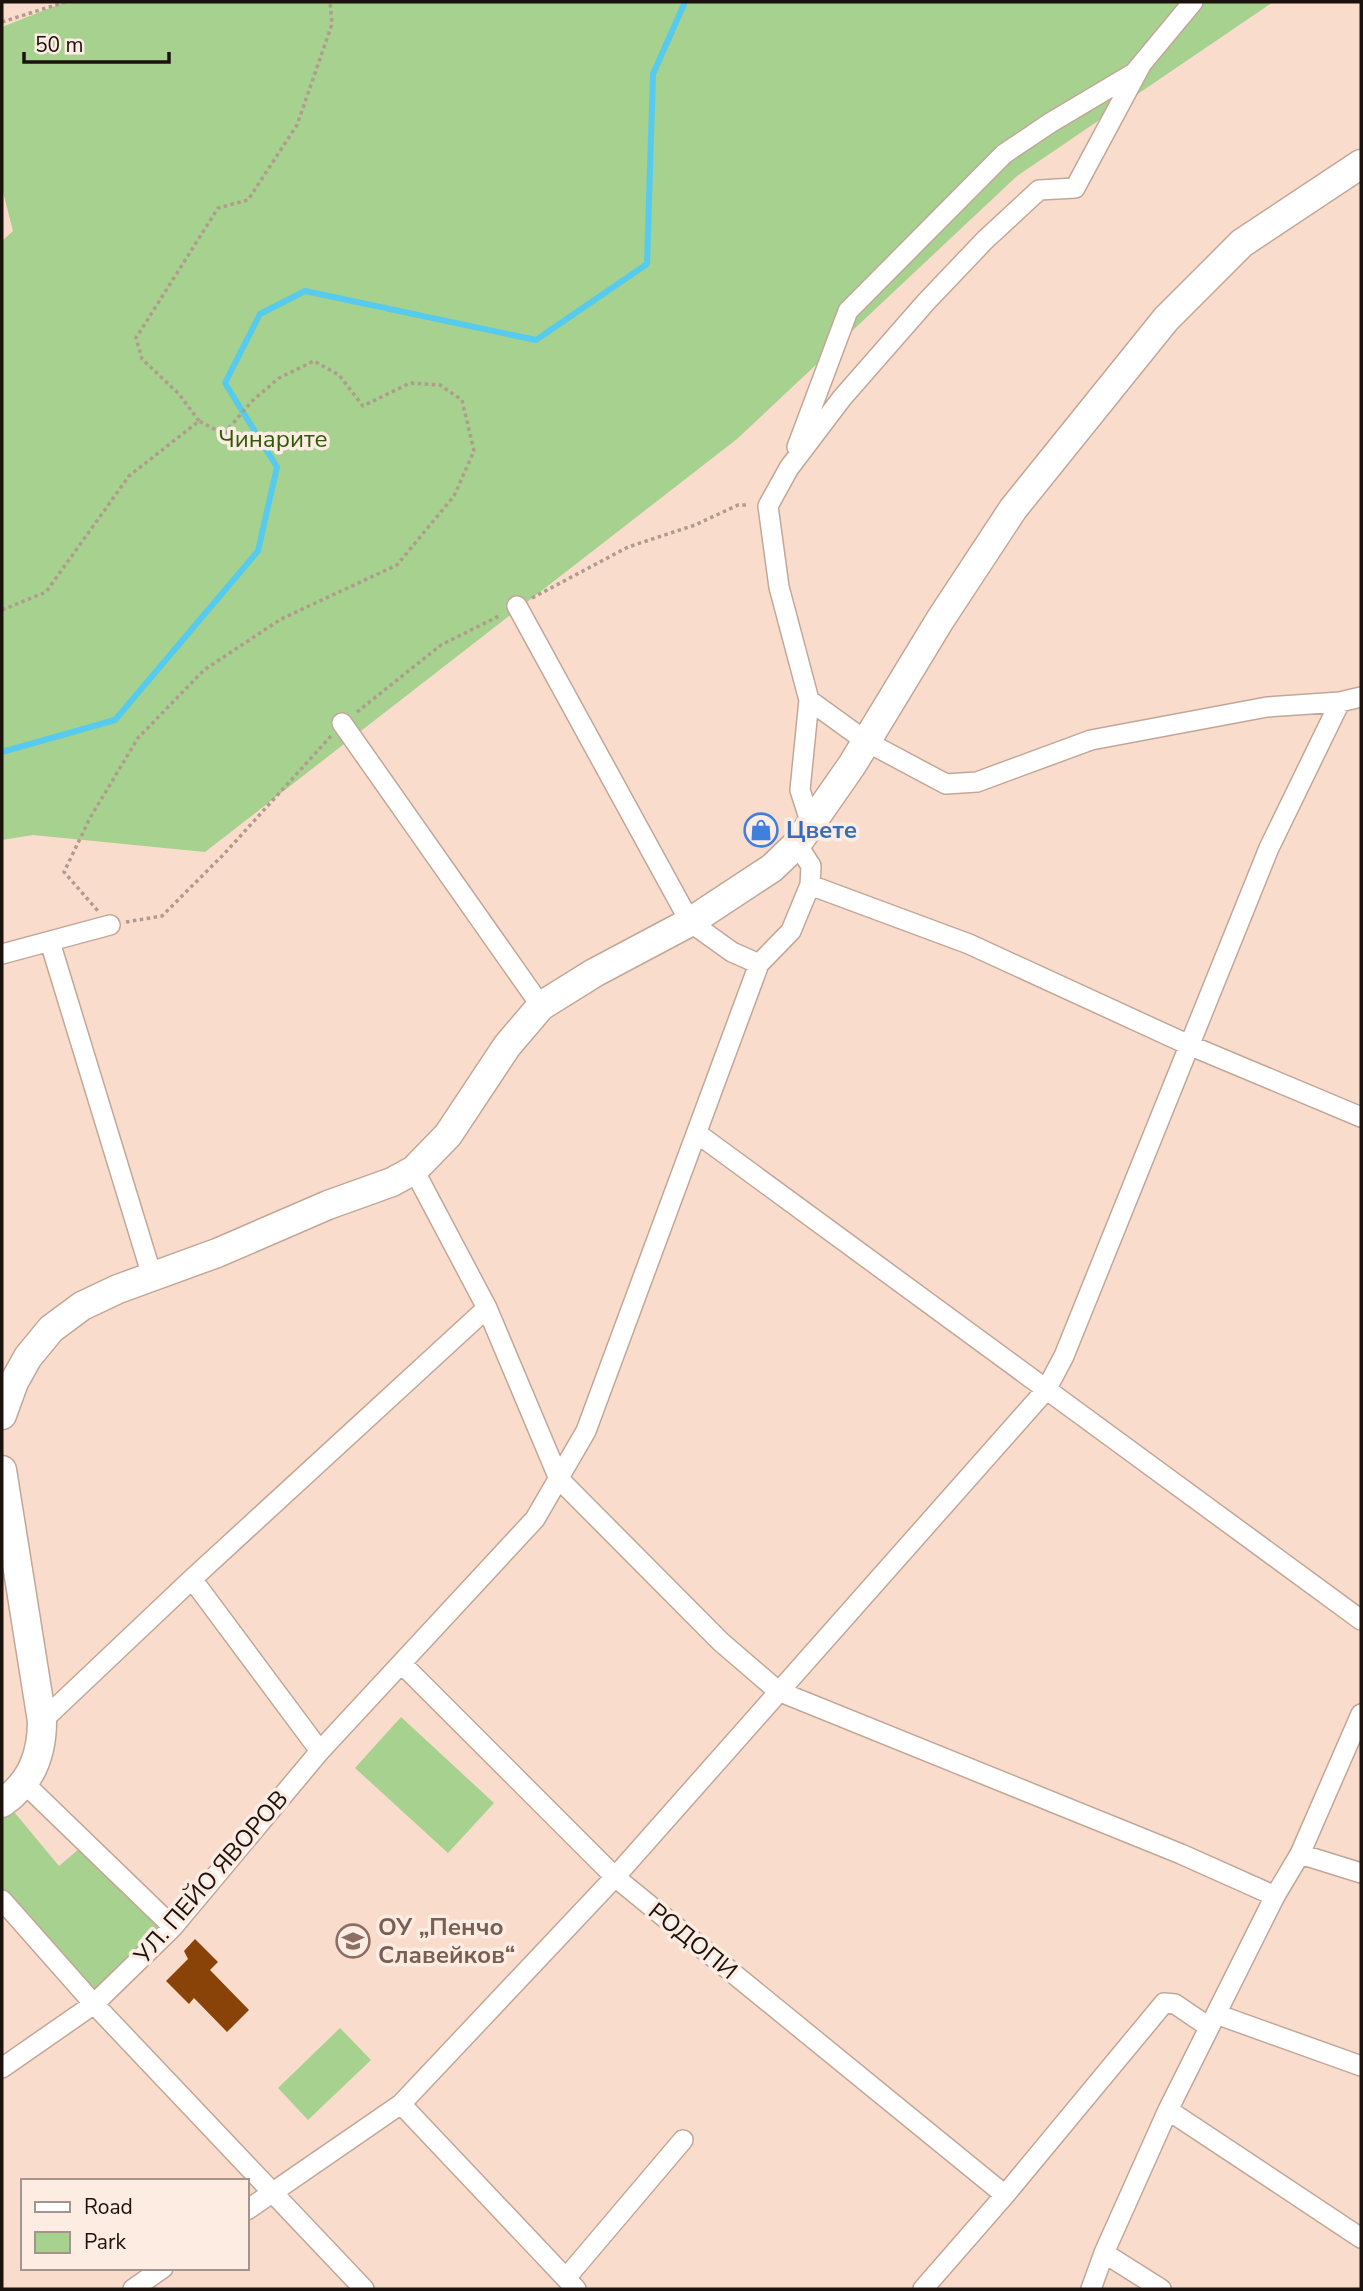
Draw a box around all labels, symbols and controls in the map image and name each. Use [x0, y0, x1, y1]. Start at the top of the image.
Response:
scale bar [24, 21, 170, 65]
text: 50 m [35, 31, 84, 59]
park label: Чинарите [218, 423, 328, 455]
shop icon: Цвете [742, 811, 780, 849]
place label: Цвете [786, 814, 857, 846]
street label: УЛ. ПЕЙО ЯВОРОВ [126, 1784, 295, 1971]
street label: РОДОПИ [642, 1895, 744, 1987]
place label: ОУ „Пенчо Славейков“ [378, 1911, 515, 1971]
school or university icon: ОУ „Пенчо Славейков“ [334, 1922, 372, 1960]
legend [21, 2179, 248, 2270]
text: Road [84, 2193, 133, 2221]
text: Park [84, 2228, 126, 2256]

